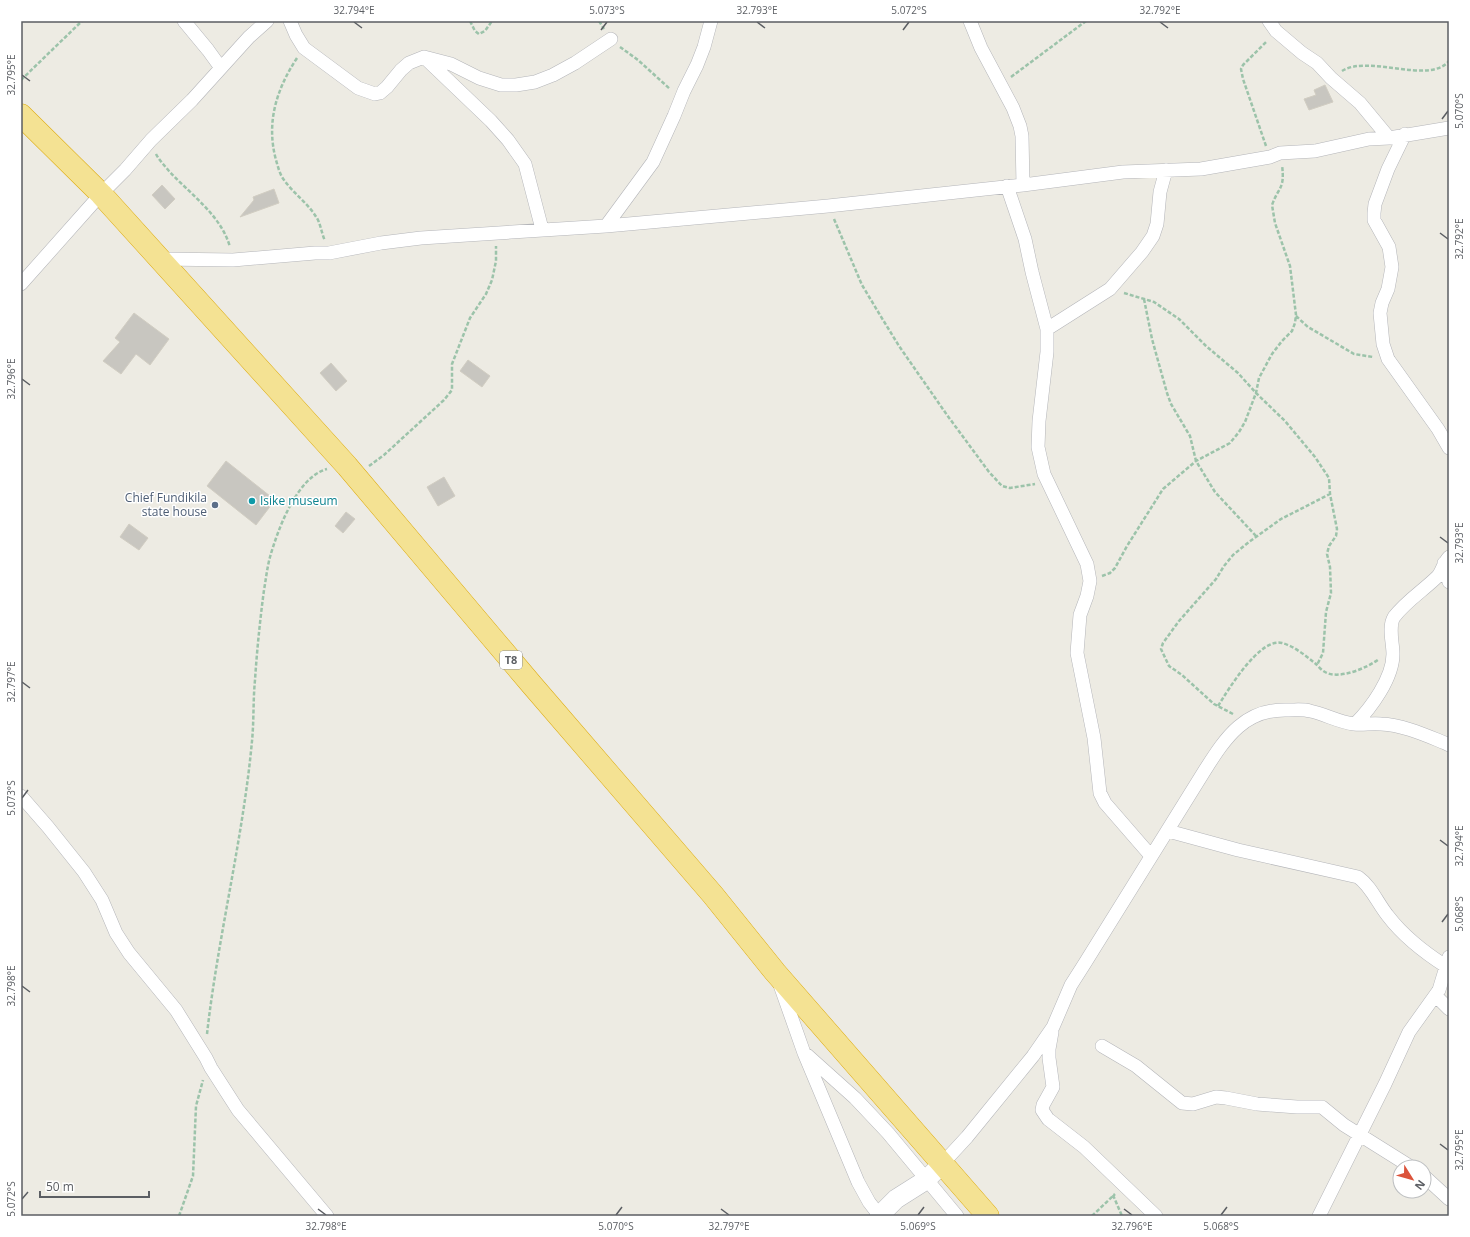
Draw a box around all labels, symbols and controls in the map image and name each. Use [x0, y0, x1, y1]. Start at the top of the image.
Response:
text: 32.794°E [333, 3, 375, 17]
text: 5.073°S [589, 3, 625, 17]
text: 32.793°E [736, 3, 778, 17]
text: 5.072°S [891, 3, 927, 17]
text: 32.792°E [1139, 3, 1181, 17]
text: 32.795°E [4, 54, 18, 96]
text: 5.070°S [1452, 93, 1466, 129]
text: 32.792°E [1452, 218, 1466, 260]
text: 32.796°E [4, 358, 18, 400]
place label: Chief Fundikila state house [125, 489, 207, 520]
place label: Isike museum [260, 492, 338, 509]
marker: Isike museum [247, 496, 257, 506]
marker: Chief Fundikila state house [210, 500, 220, 510]
text: 32.793°E [1452, 522, 1466, 564]
road number: T8 [500, 651, 522, 669]
text: 32.797°E [4, 661, 18, 703]
text: 5.073°S [4, 780, 18, 816]
text: 32.794°E [1452, 825, 1466, 867]
text: 5.068°S [1452, 896, 1466, 932]
text: 32.798°E [4, 965, 18, 1007]
text: 32.795°E [1452, 1129, 1466, 1171]
north arrow [1392, 1159, 1432, 1199]
scale bar [40, 1173, 149, 1199]
text: N [1412, 1177, 1429, 1193]
text: 50 m [46, 1178, 74, 1195]
text: 5.072°S [4, 1181, 18, 1217]
text: 32.798°E [305, 1219, 347, 1233]
text: 5.070°S [598, 1219, 634, 1233]
text: 32.797°E [708, 1219, 750, 1233]
text: 5.069°S [900, 1219, 936, 1233]
text: 32.796°E [1111, 1219, 1153, 1233]
text: 5.068°S [1203, 1219, 1239, 1233]

